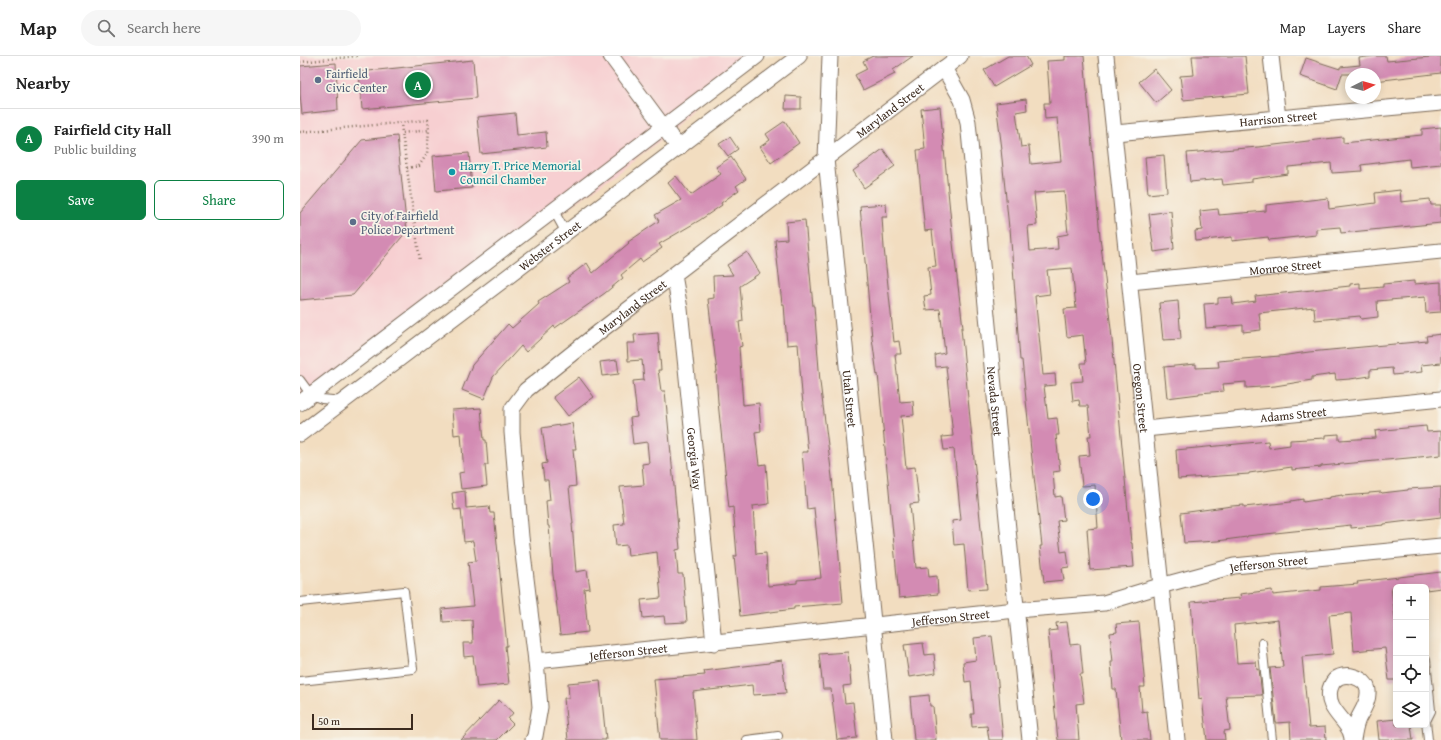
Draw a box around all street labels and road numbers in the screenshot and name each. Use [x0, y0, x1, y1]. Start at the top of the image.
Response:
street label: Maryland Street [852, 78, 928, 141]
street label: Harrison Street [1239, 106, 1318, 130]
street label: Webster Street [515, 215, 585, 274]
street label: Monroe Street [1248, 254, 1323, 279]
street label: Maryland Street [594, 274, 670, 338]
street label: Oregon Street [1129, 363, 1154, 434]
street label: Nevada Street [984, 365, 1007, 438]
street label: Utah Street [839, 369, 862, 429]
street label: Adams Street [1259, 402, 1328, 426]
street label: Georgia Way [684, 427, 707, 491]
street label: Jefferson Street [1226, 550, 1309, 576]
street label: Jefferson Street [909, 604, 991, 630]
street label: Jefferson Street [587, 638, 669, 664]

